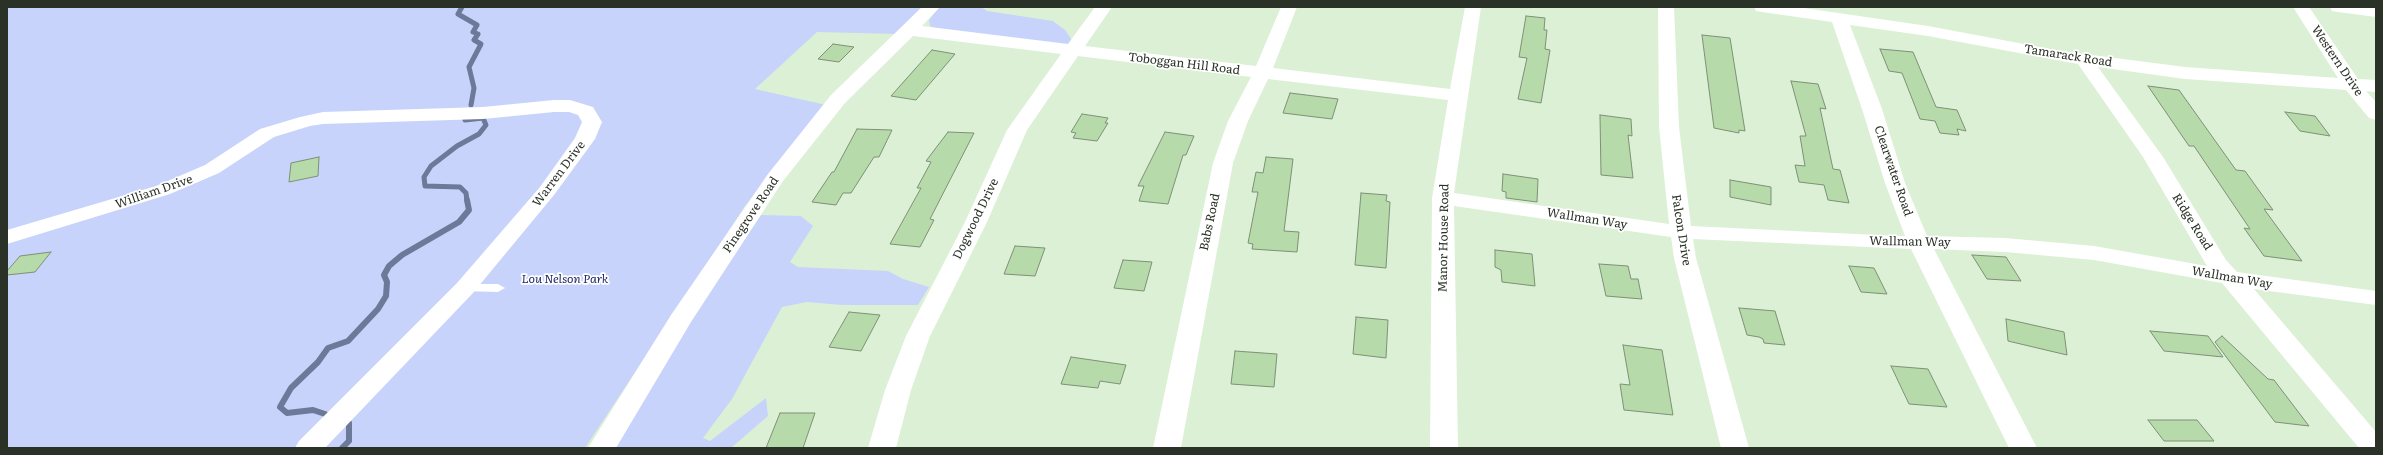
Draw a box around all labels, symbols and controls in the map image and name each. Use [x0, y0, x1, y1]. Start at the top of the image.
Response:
street label: Western Drive [2308, 23, 2366, 99]
street label: Tamarack Road [2023, 42, 2113, 70]
street label: Toboggan Hill Road [1127, 50, 1241, 78]
street label: Clearwater Road [1871, 124, 1915, 218]
street label: Warren Drive [530, 138, 588, 210]
street label: William Drive [113, 172, 195, 212]
street label: Pinegrove Road [720, 174, 782, 256]
street label: Dogwood Drive [950, 176, 1002, 262]
street label: Manor House Road [1436, 184, 1452, 292]
street label: Ridge Road [2169, 191, 2215, 253]
street label: Babs Road [1197, 192, 1223, 252]
street label: Falcon Drive [1668, 193, 1694, 267]
street label: Wallman Way [1546, 206, 1628, 232]
street label: Wallman Way [1869, 234, 1951, 250]
street label: Wallman Way [2191, 264, 2273, 292]
park label: Lou Nelson Park [522, 272, 608, 286]

